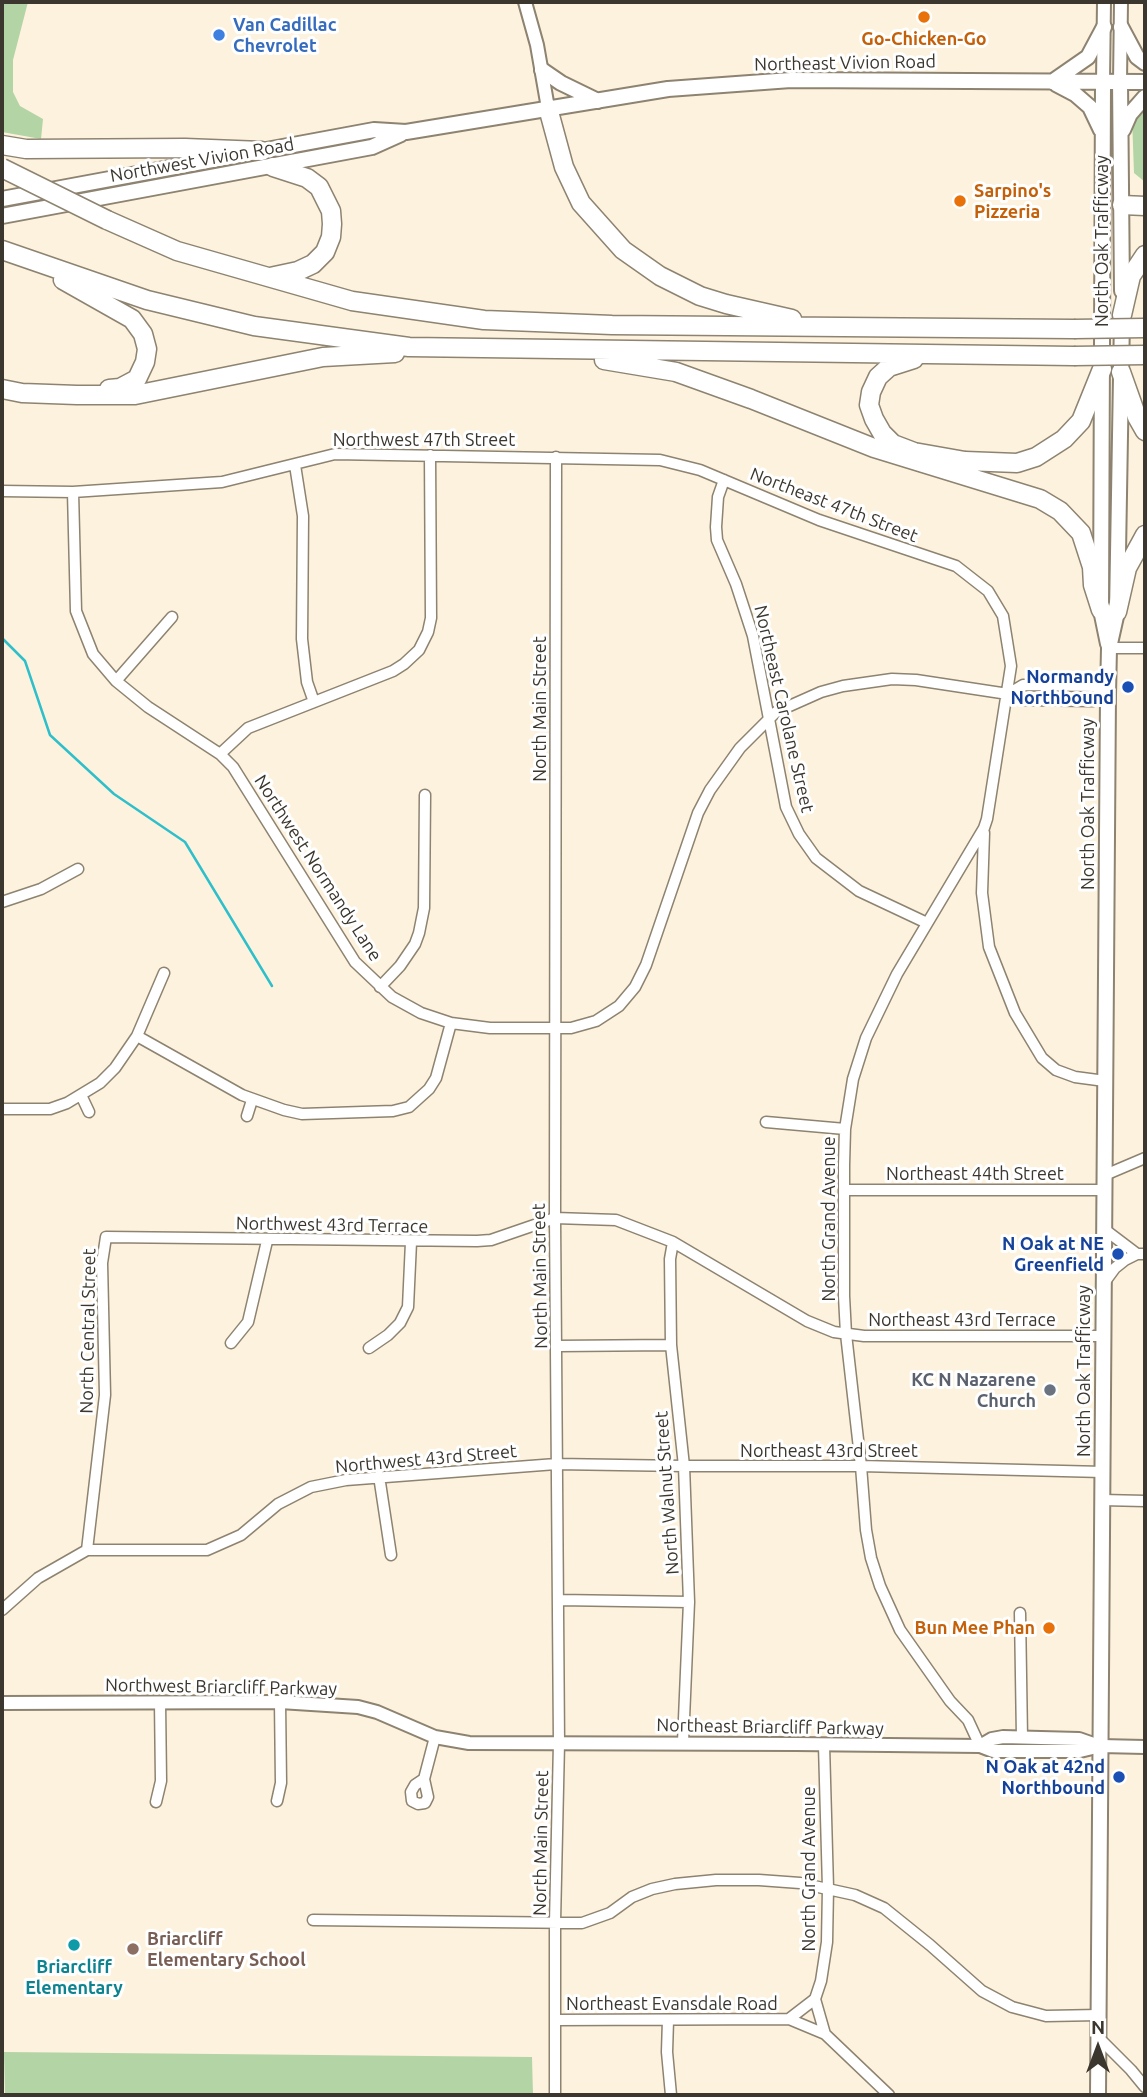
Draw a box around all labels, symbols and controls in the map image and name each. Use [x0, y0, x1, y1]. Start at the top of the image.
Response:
marker: Go-Chicken-Go [916, 9, 932, 25]
place label: Van Cadillac Chevrolet [233, 14, 336, 56]
marker: Van Cadillac Chevrolet [211, 27, 227, 43]
place label: Go-Chicken-Go [861, 28, 987, 50]
street label: Northeast Vivion Road [754, 51, 936, 75]
street label: Northwest Vivion Road [108, 133, 296, 187]
street label: North Oak Trafficway [1091, 155, 1113, 327]
place label: Sarpino's Pizzeria [974, 180, 1051, 222]
marker: Sarpino's Pizzeria [952, 193, 968, 209]
street label: Northwest 47th Street [333, 429, 515, 451]
street label: Northeast 47th Street [747, 463, 921, 547]
street label: Northeast Carolane Street [750, 603, 818, 815]
street label: North Main Street [529, 636, 551, 782]
place label: Normandy Northbound [1011, 666, 1114, 708]
marker: Normandy Northbound [1120, 679, 1136, 695]
street label: North Oak Trafficway [1077, 718, 1099, 890]
street label: Northwest Normandy Lane [250, 771, 386, 965]
street label: North Grand Avenue [818, 1136, 840, 1302]
street label: Northeast 44th Street [886, 1163, 1064, 1185]
street label: North Main Street [528, 1203, 552, 1349]
street label: Northwest 43rd Terrace [236, 1213, 428, 1237]
place label: N Oak at NE Greenfield [1002, 1233, 1104, 1276]
marker: N Oak at NE Greenfield [1110, 1246, 1126, 1262]
street label: North Central Street [76, 1248, 100, 1414]
street label: North Oak Trafficway [1073, 1285, 1095, 1457]
street label: Northeast 43rd Terrace [868, 1309, 1056, 1331]
place label: KC N Nazarene Church [911, 1369, 1036, 1412]
marker: KC N Nazarene Church [1042, 1382, 1058, 1398]
street label: North Walnut Street [651, 1410, 683, 1576]
street label: Northwest 43rd Street [334, 1440, 518, 1478]
street label: Northeast 43rd Street [740, 1440, 918, 1462]
place label: Bun Mee Phan [914, 1617, 1035, 1639]
marker: Bun Mee Phan [1041, 1620, 1057, 1636]
street label: Northwest Briarcliff Parkway [105, 1674, 337, 1700]
street label: Northeast Briarcliff Parkway [656, 1714, 884, 1740]
place label: N Oak at 42nd Northbound [986, 1756, 1105, 1798]
marker: N Oak at 42nd Northbound [1111, 1769, 1127, 1785]
street label: North Main Street [529, 1770, 553, 1916]
street label: North Grand Avenue [798, 1786, 820, 1952]
place label: Briarcliff Elementary School [147, 1928, 306, 1970]
marker: Briarcliff Elementary [66, 1937, 82, 1953]
marker: Briarcliff Elementary School [125, 1941, 141, 1957]
place label: Briarcliff Elementary [25, 1956, 123, 1998]
street label: Northeast Evansdale Road [566, 1993, 778, 2015]
north arrow [1063, 2013, 1133, 2083]
text: N [1091, 2016, 1105, 2038]

